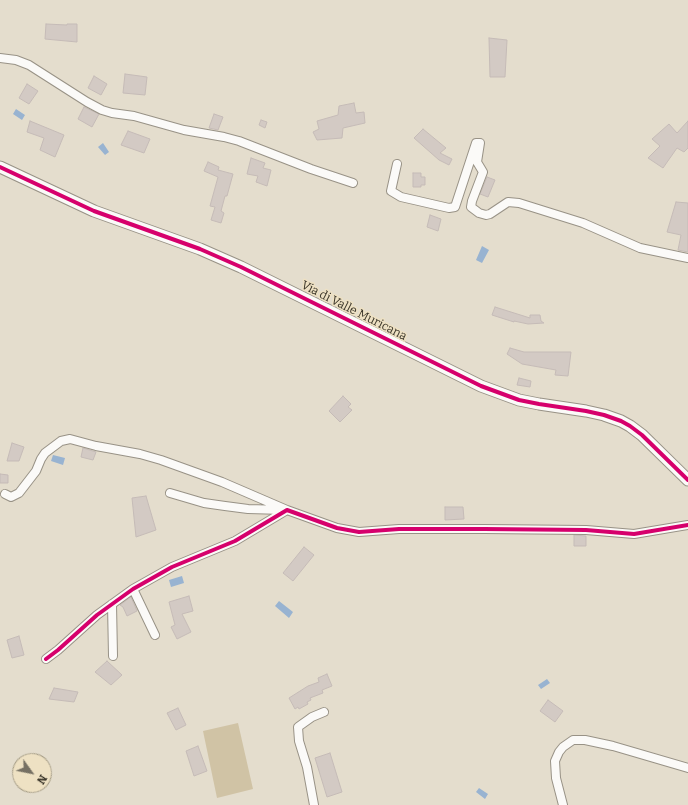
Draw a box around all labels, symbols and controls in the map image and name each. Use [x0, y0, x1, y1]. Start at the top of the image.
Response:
street label: Via di Valle Muricana [299, 278, 409, 344]
north arrow [12, 753, 52, 793]
text: N [34, 772, 49, 786]

